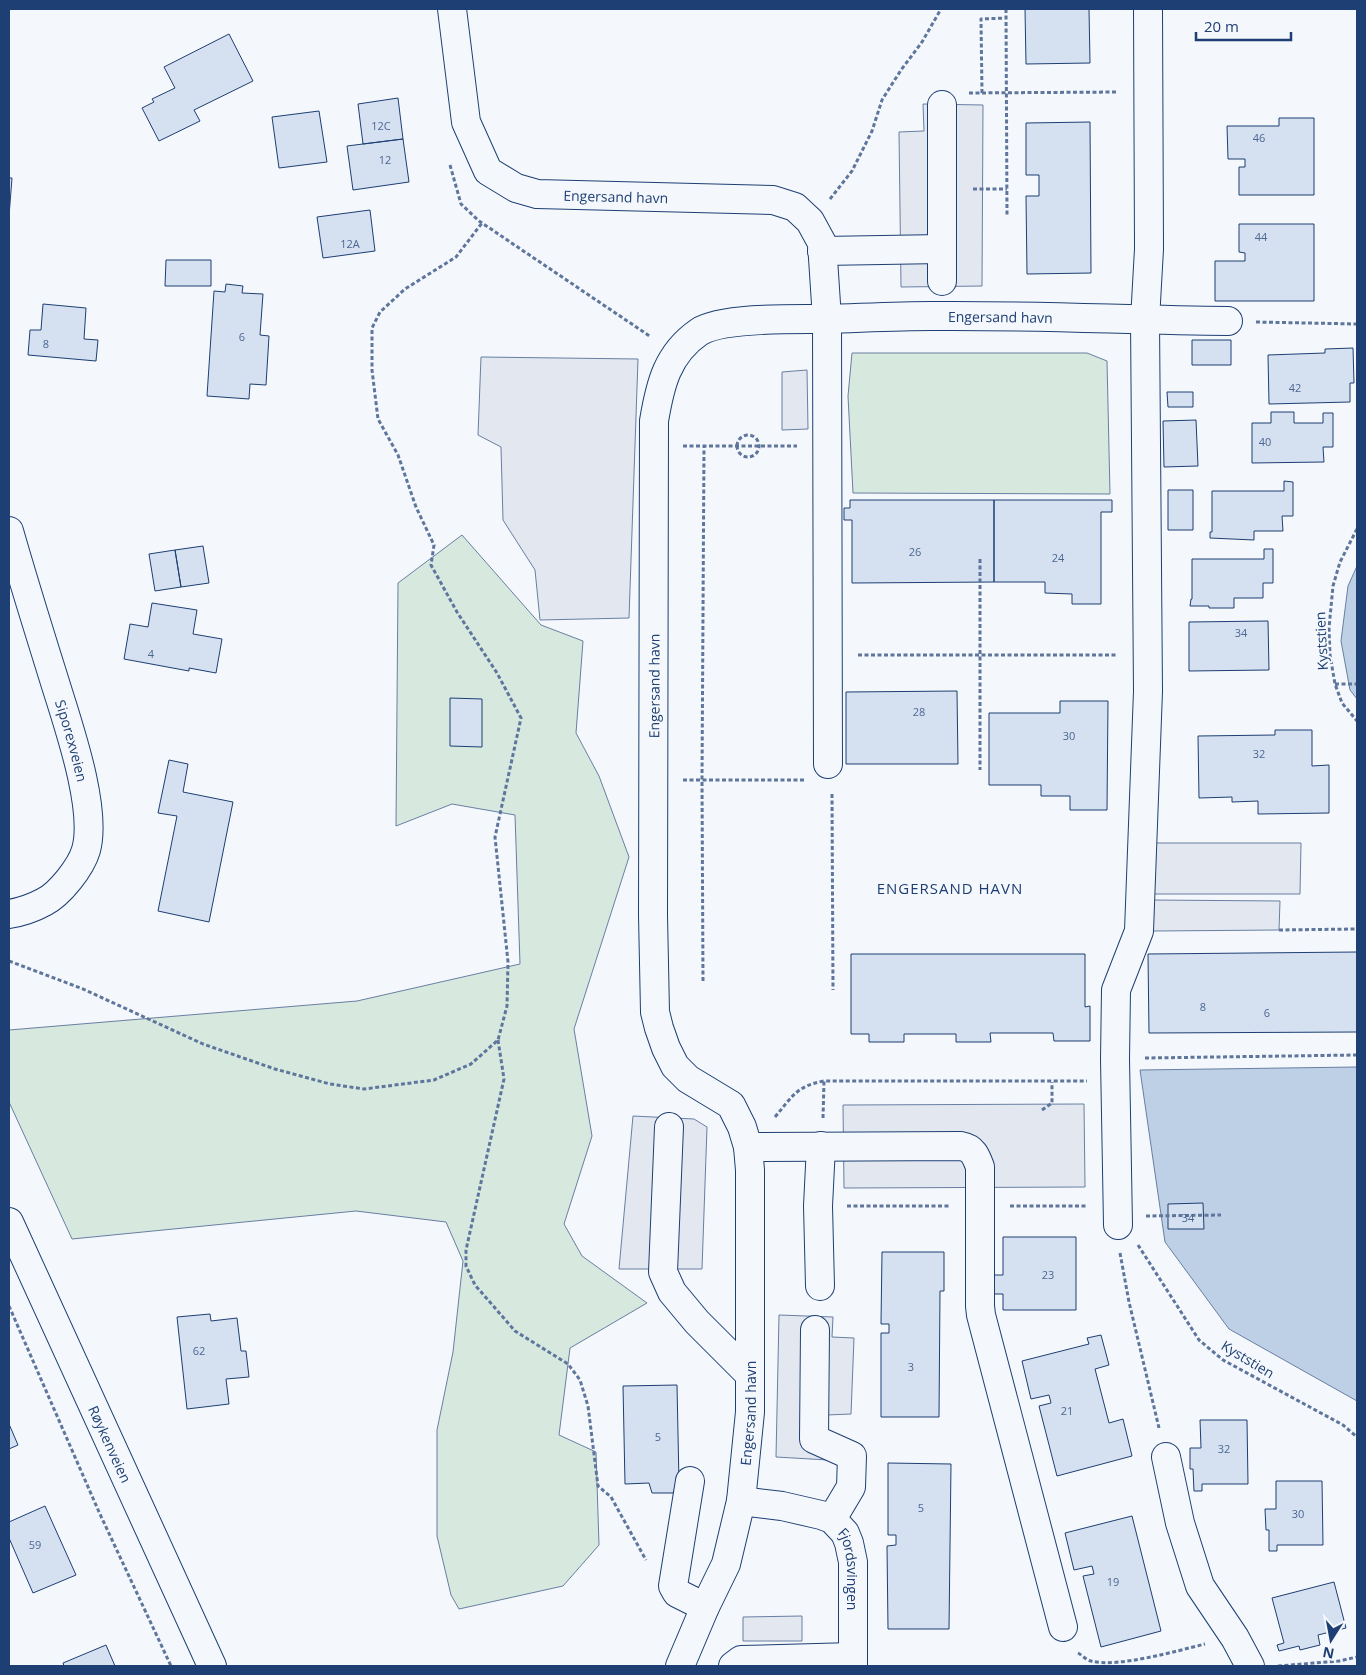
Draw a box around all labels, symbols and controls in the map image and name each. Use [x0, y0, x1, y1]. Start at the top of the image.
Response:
scale bar [1196, 10, 1291, 42]
text: 20 m [1204, 16, 1239, 36]
house number: 12C [371, 118, 391, 133]
house number: 46 [1253, 130, 1265, 145]
house number: 12 [379, 152, 391, 167]
street label: Engersand havn [563, 185, 668, 207]
house number: 44 [1255, 229, 1268, 244]
house number: 12A [340, 236, 360, 251]
street label: Engersand havn [948, 306, 1053, 327]
house number: 6 [239, 329, 245, 344]
house number: 8 [43, 336, 49, 351]
house number: 42 [1289, 380, 1301, 395]
house number: 40 [1259, 434, 1271, 449]
house number: 26 [909, 544, 921, 559]
house number: 24 [1052, 550, 1065, 565]
street label: Kyststien [1310, 611, 1332, 671]
house number: 34 [1235, 625, 1248, 640]
street label: Engersand havn [644, 634, 663, 738]
house number: 4 [148, 646, 155, 661]
street label: Siporexveien [51, 697, 92, 783]
house number: 28 [913, 704, 925, 719]
house number: 30 [1063, 728, 1075, 743]
house number: 32 [1253, 746, 1265, 761]
district label: ENGERSAND HAVN [877, 878, 1023, 898]
house number: 8 [1200, 999, 1206, 1014]
house number: 6 [1264, 1005, 1270, 1020]
house number: 34 [1182, 1210, 1195, 1225]
house number: 23 [1042, 1267, 1054, 1282]
street label: Kyststien [1218, 1336, 1278, 1382]
house number: 62 [193, 1343, 205, 1358]
house number: 3 [908, 1359, 914, 1374]
street label: Engersand havn [735, 1361, 760, 1466]
street label: Røykenveien [85, 1402, 136, 1486]
house number: 21 [1061, 1403, 1073, 1418]
house number: 5 [655, 1429, 661, 1444]
house number: 32 [1218, 1441, 1230, 1456]
house number: 5 [918, 1500, 924, 1515]
house number: 30 [1292, 1506, 1304, 1521]
street label: Fjordsvingen [835, 1523, 863, 1610]
house number: 59 [29, 1537, 41, 1552]
house number: 19 [1107, 1574, 1119, 1589]
north arrow [1306, 1615, 1356, 1665]
text: N [1321, 1643, 1336, 1664]

